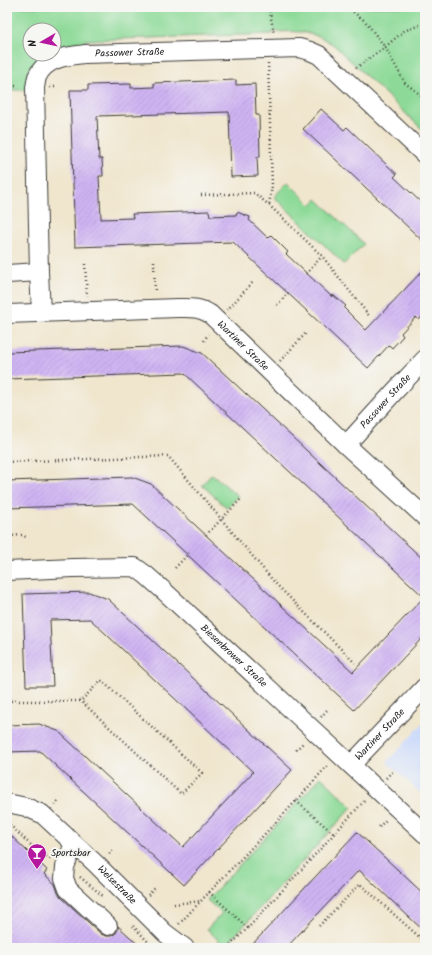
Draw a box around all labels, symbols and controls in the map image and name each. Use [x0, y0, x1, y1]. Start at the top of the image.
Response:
north arrow [22, 22, 62, 62]
text: N [24, 39, 43, 48]
street label: Passower Straße [95, 44, 165, 62]
street label: Wartiner Straße [213, 317, 273, 375]
street label: Passower Straße [356, 370, 415, 432]
street label: Biesenbrower Straße [197, 621, 271, 692]
street label: Wartiner Straße [351, 704, 409, 764]
bar icon: Sportsbar [26, 842, 48, 870]
place label: Sportsbar [51, 845, 91, 861]
street label: Welsestraße [94, 862, 141, 909]

